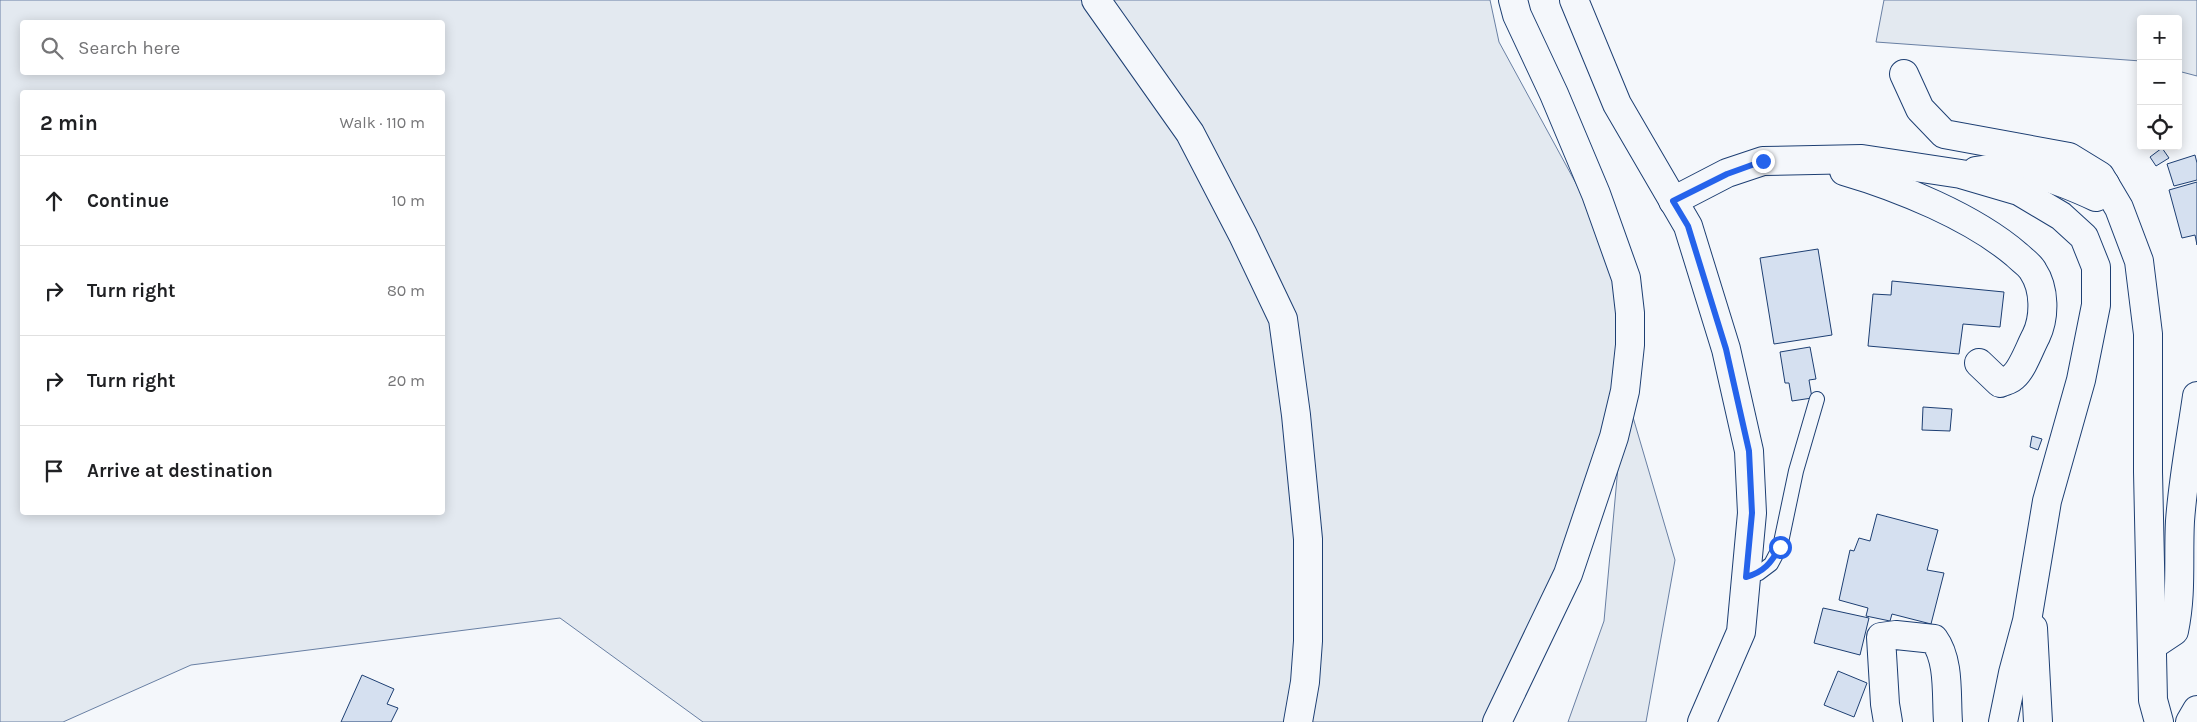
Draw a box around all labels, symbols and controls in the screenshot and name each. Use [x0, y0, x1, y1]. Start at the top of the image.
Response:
map controls [2137, 15, 2182, 150]
button: + [2137, 15, 2182, 60]
search box [20, 20, 445, 75]
icon: search [38, 34, 66, 62]
text: Search here [78, 37, 180, 59]
button: − [2137, 60, 2182, 105]
button: locate [2137, 105, 2182, 150]
text: 2 min [40, 111, 98, 135]
text: Walk · 110 m [340, 113, 425, 132]
route end [1752, 150, 1775, 173]
icon: ahead [40, 187, 68, 215]
text: Continue [87, 190, 169, 212]
text: 10 m [391, 191, 425, 210]
icon: right [40, 277, 68, 305]
text: Turn right [87, 280, 176, 302]
text: 80 m [387, 281, 425, 300]
icon: right [40, 367, 68, 395]
text: Turn right [87, 370, 176, 392]
text: 20 m [387, 371, 425, 390]
icon: arrive [40, 457, 68, 485]
text: Arrive at destination [87, 460, 273, 482]
route start [1769, 536, 1792, 559]

